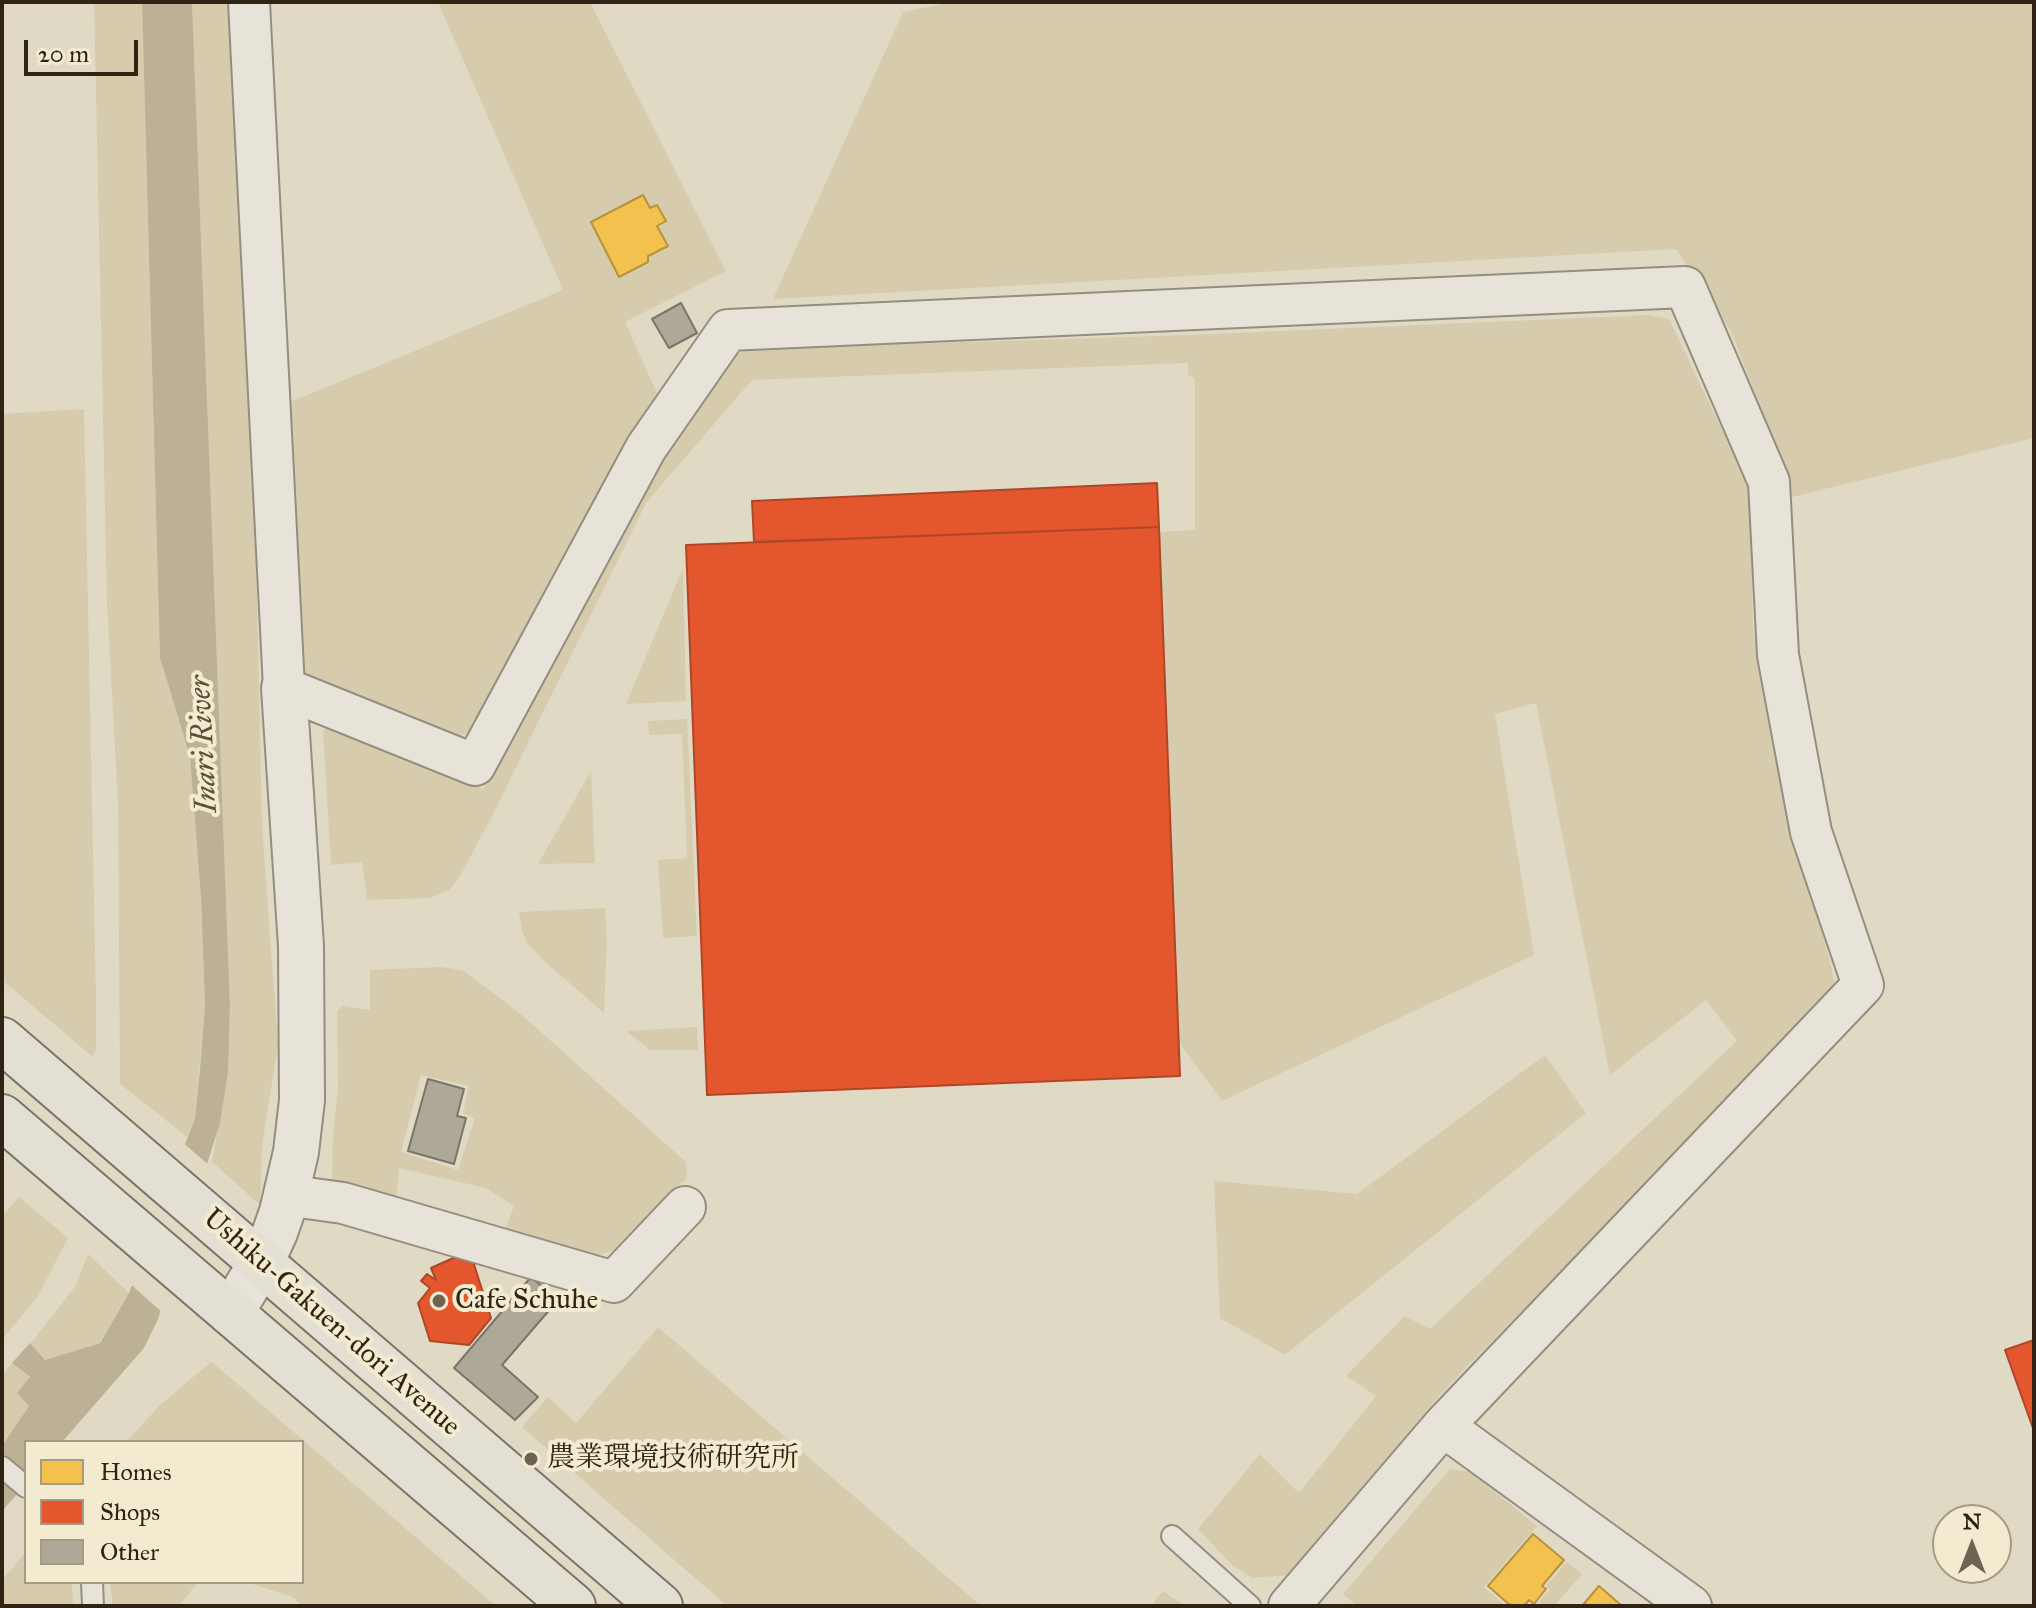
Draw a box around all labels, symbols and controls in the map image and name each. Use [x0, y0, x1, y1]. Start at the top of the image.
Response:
scale bar [28, 24, 142, 74]
text: 20 m [38, 39, 89, 69]
water label: Inari River [183, 674, 227, 814]
street label: Ushiku-Gakuen-dori Avenue [196, 1202, 466, 1444]
place label: Cafe Schuhe [455, 1284, 598, 1318]
marker: Cafe Schuhe [430, 1292, 448, 1310]
legend [24, 1440, 304, 1584]
place label: 農業環境技術研究所 [547, 1442, 799, 1476]
marker: 農業環境技術研究所 [522, 1450, 540, 1468]
text: Homes [100, 1457, 172, 1487]
text: Shops [100, 1497, 160, 1527]
north arrow [1932, 1504, 2012, 1584]
text: N [1963, 1508, 1981, 1535]
text: Other [100, 1537, 159, 1567]

